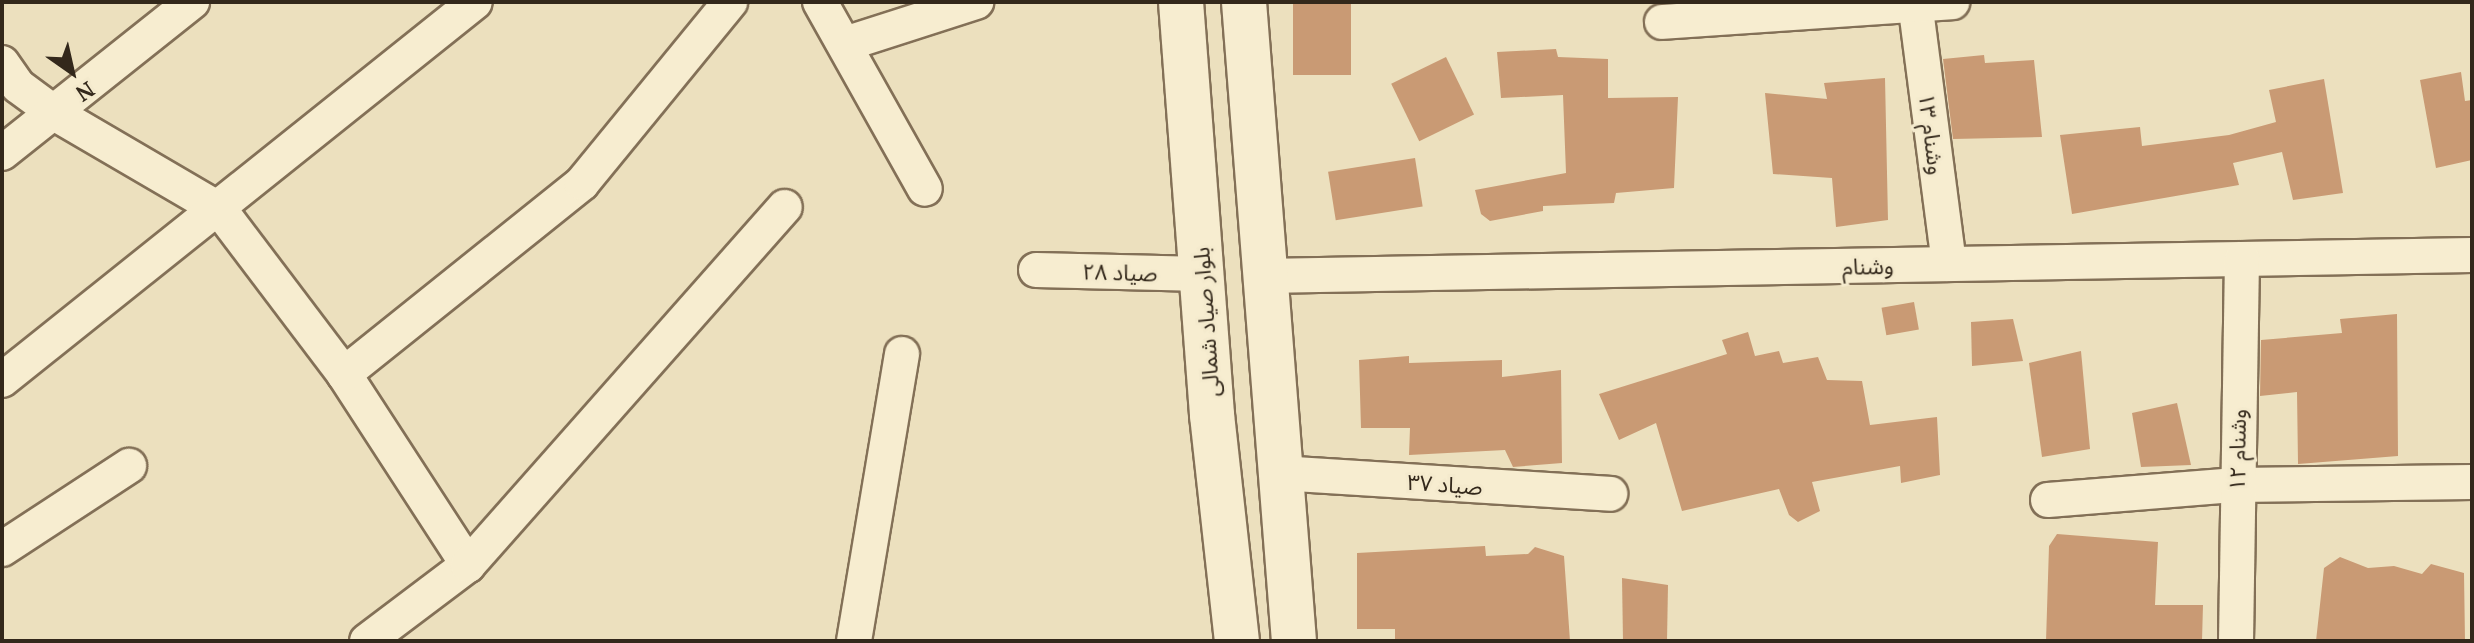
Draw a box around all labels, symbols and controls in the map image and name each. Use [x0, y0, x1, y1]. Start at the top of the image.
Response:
north arrow [32, 32, 112, 112]
text: N [71, 76, 101, 109]
street label: وشنام ۱۳ [1914, 92, 1950, 176]
street label: بلوار صیاد شمالی [1188, 246, 1224, 398]
street label: وشنام [1842, 252, 1894, 280]
street label: صیاد ۲۸ [1082, 257, 1158, 287]
street label: وشنام ۱۲ [2223, 409, 2251, 491]
street label: صیاد ۳۷ [1406, 468, 1484, 500]

